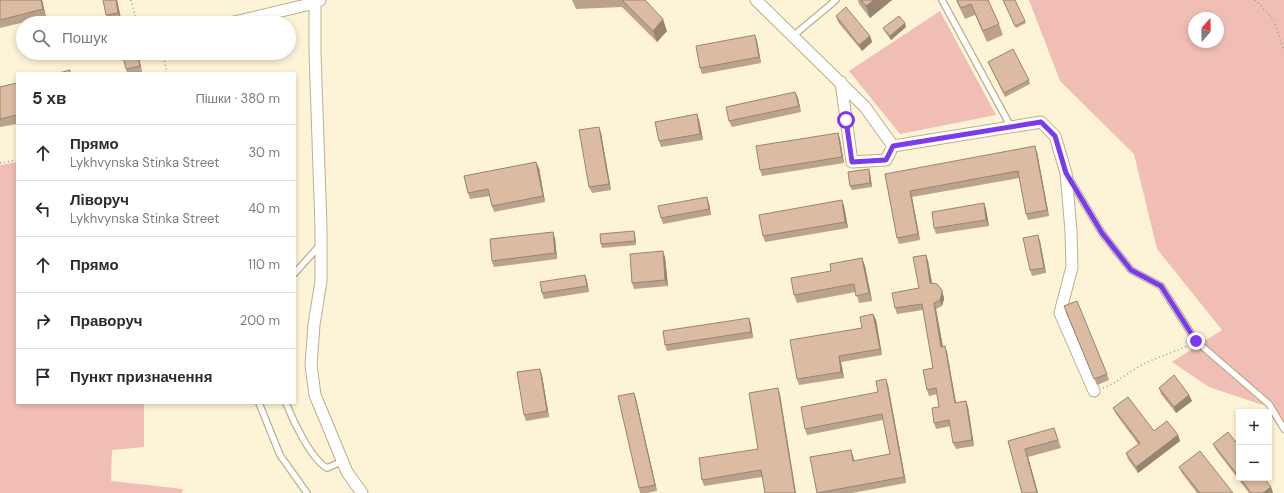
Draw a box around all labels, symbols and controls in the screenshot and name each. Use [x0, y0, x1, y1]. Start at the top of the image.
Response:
north arrow [1188, 12, 1224, 48]
search box [16, 16, 296, 60]
icon: search [30, 27, 52, 49]
text: Пошук [62, 28, 107, 48]
text: 5 хв [32, 87, 66, 109]
text: Пішки · 380 m [195, 90, 280, 107]
route start [837, 111, 855, 129]
text: Прямо [70, 134, 119, 154]
icon: ahead [32, 142, 54, 164]
text: 30 m [248, 144, 280, 161]
text: Lykhvynska Stinka Street [70, 154, 219, 171]
text: Ліворуч [70, 190, 129, 210]
icon: left [32, 198, 54, 220]
text: 40 m [248, 200, 280, 217]
text: Lykhvynska Stinka Street [70, 210, 219, 227]
icon: ahead [32, 254, 54, 276]
text: Прямо [70, 255, 119, 275]
text: 110 m [248, 256, 280, 273]
icon: right [32, 310, 54, 332]
text: Праворуч [70, 311, 143, 331]
text: 200 m [240, 312, 280, 329]
route end [1187, 332, 1205, 350]
icon: arrive [32, 366, 54, 388]
text: Пункт призначення [70, 367, 212, 387]
map controls [1236, 409, 1272, 481]
button: + [1236, 409, 1272, 445]
button: − [1236, 445, 1272, 481]

